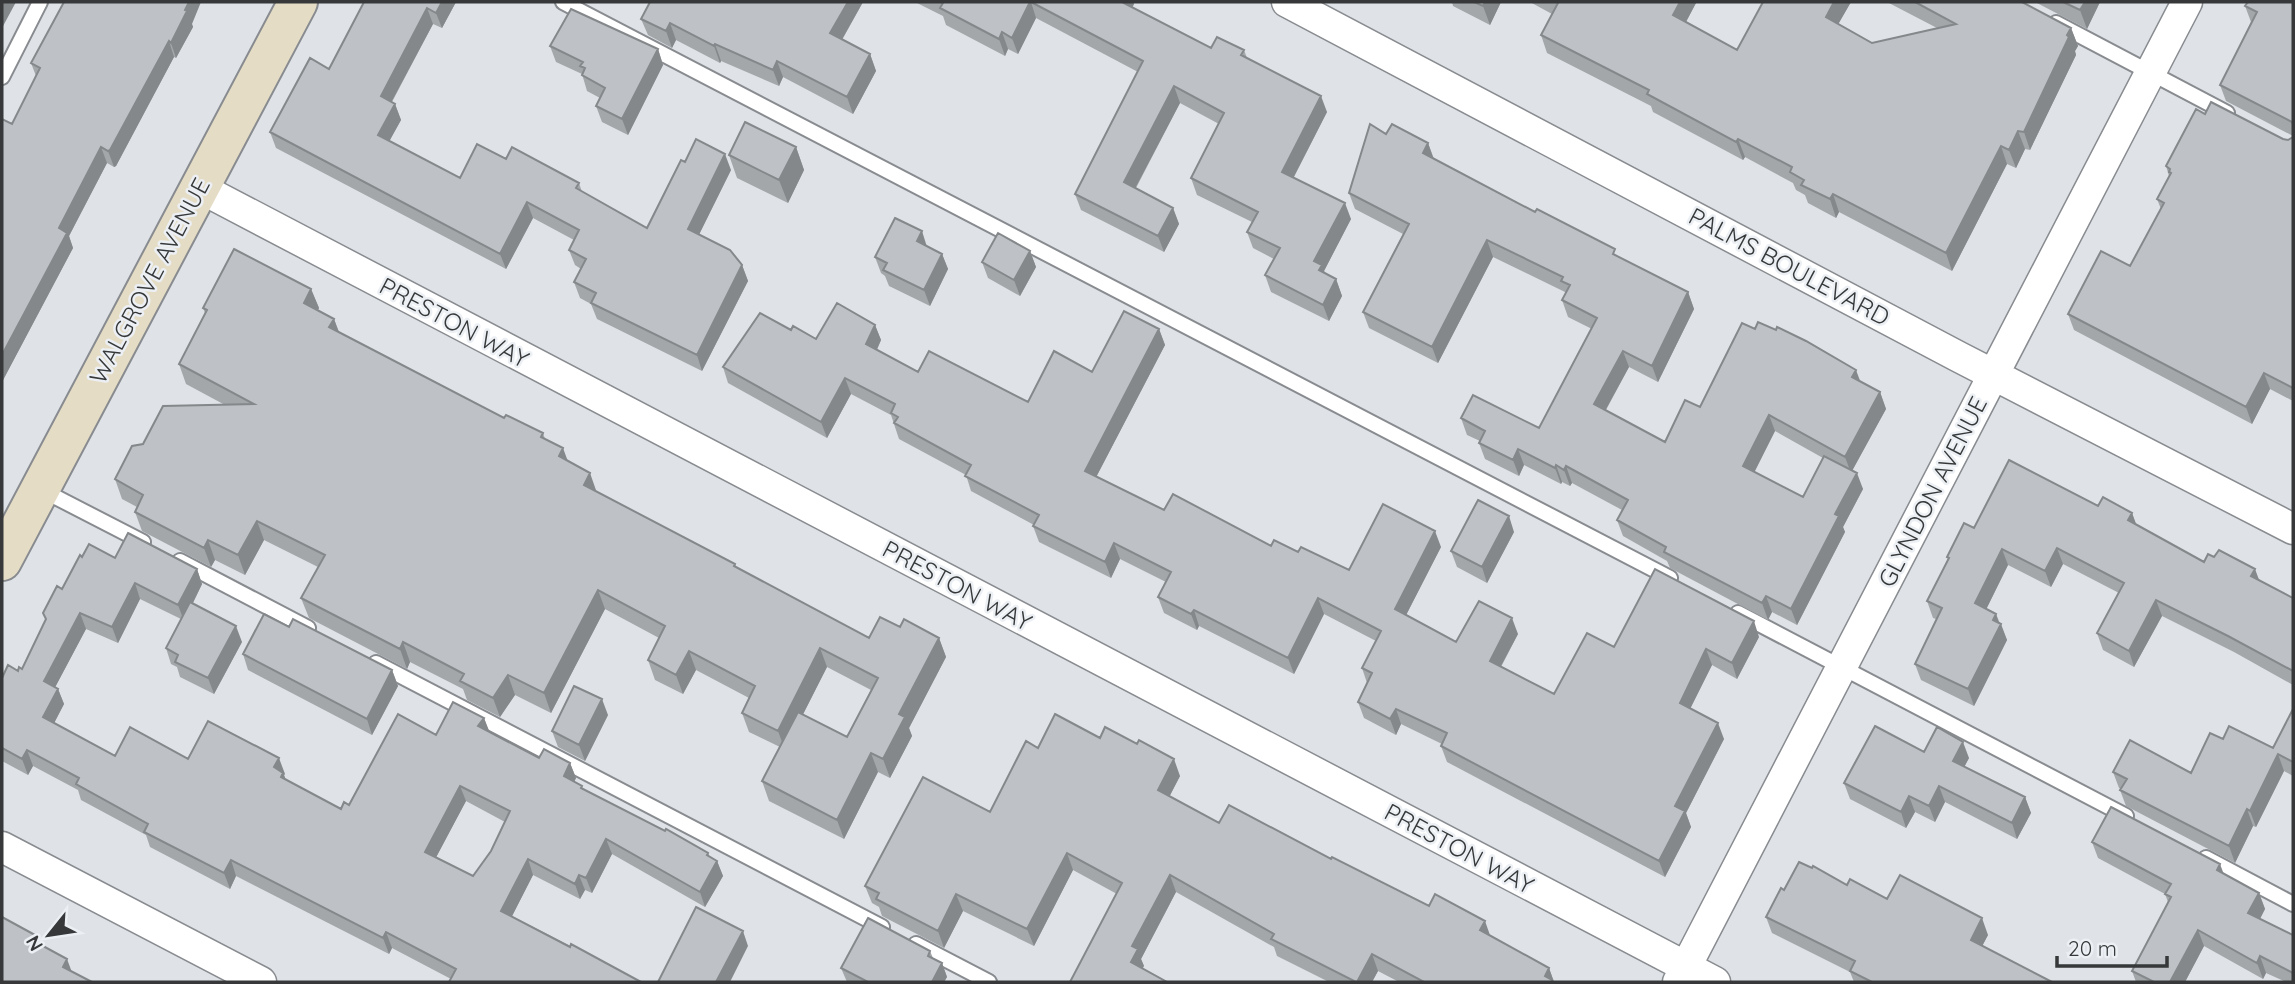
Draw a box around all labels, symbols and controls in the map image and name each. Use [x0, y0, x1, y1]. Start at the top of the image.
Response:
street label: WALGROVE AVENUE [82, 173, 216, 389]
street label: PALMS BOULEVARD [1684, 201, 1895, 332]
street label: PRESTON WAY [375, 270, 534, 374]
street label: GLYNDON AVENUE [1871, 391, 1993, 592]
street label: PRESTON WAY [878, 533, 1037, 637]
street label: PRESTON WAY [1380, 796, 1539, 900]
north arrow [14, 900, 84, 970]
scale bar [2057, 925, 2167, 969]
text: N [20, 931, 48, 956]
text: 20 m [2068, 935, 2117, 961]

